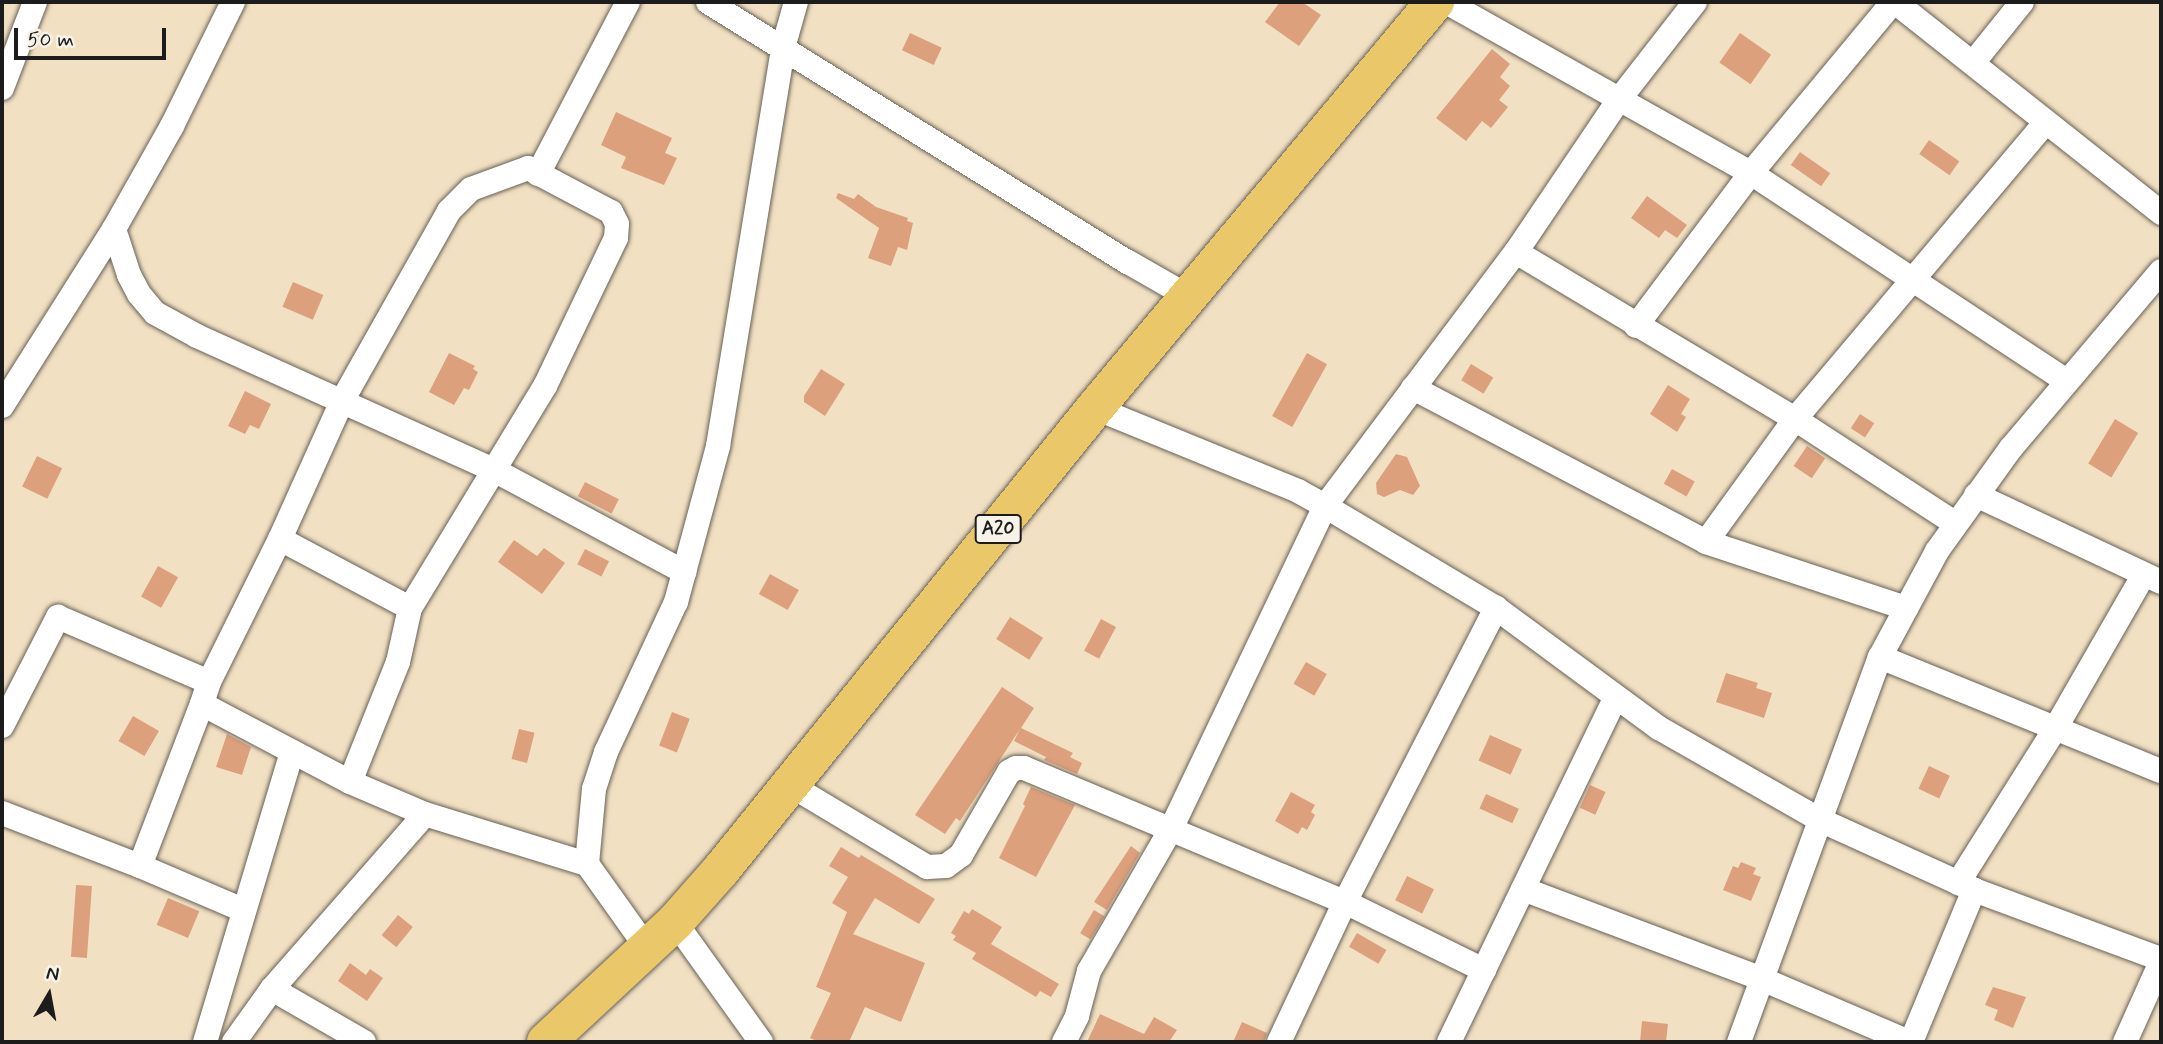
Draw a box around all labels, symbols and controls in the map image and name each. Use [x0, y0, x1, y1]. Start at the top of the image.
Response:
scale bar [18, 14, 170, 58]
text: 50 m [27, 26, 74, 54]
road number: A20 [974, 514, 1023, 544]
north arrow [14, 960, 84, 1030]
text: N [44, 960, 61, 987]

